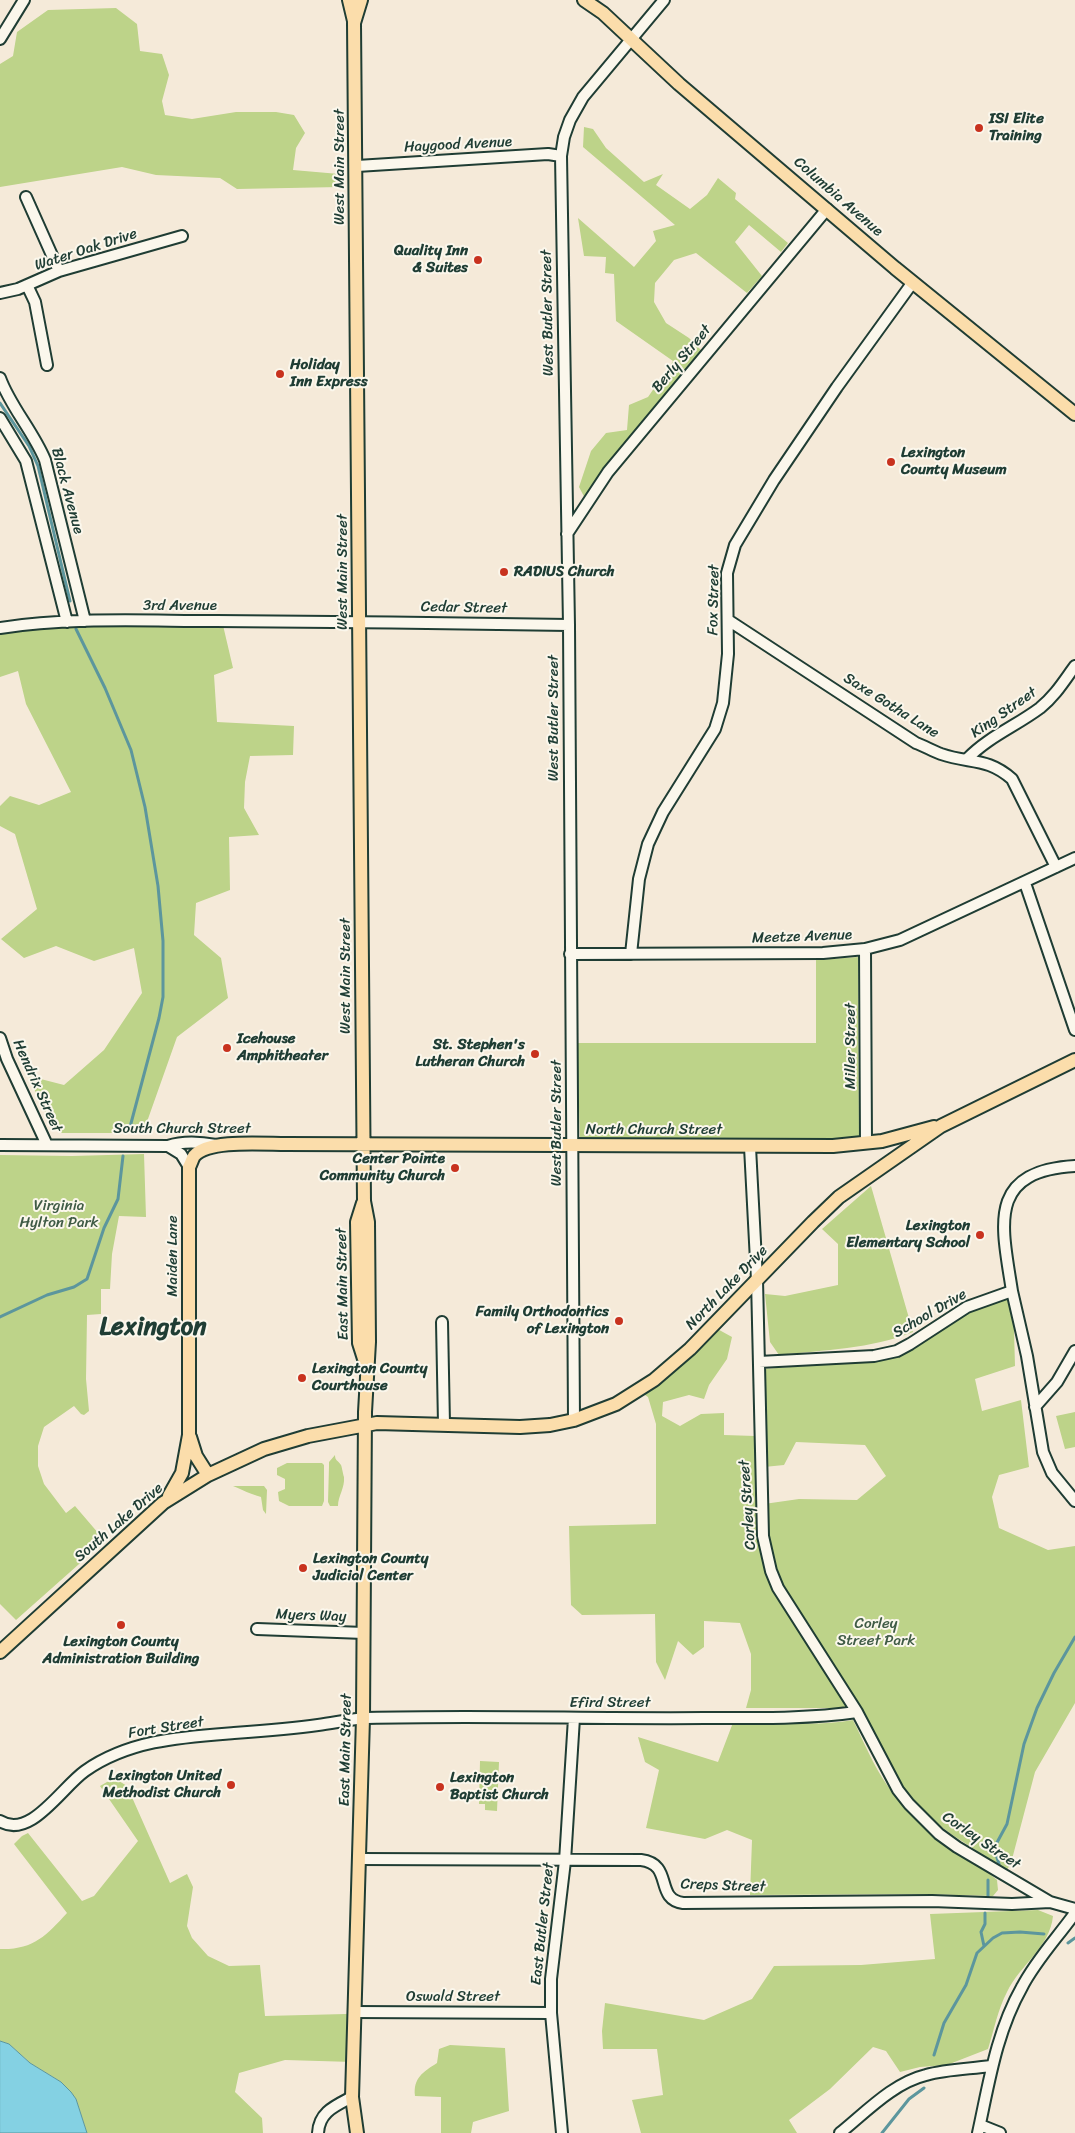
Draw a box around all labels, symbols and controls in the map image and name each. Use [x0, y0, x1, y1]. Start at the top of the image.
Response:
street label: West Main Street [331, 109, 349, 225]
place label: ISI Elite Training [989, 110, 1044, 145]
marker: ISI Elite Training [973, 122, 985, 134]
street label: Haygood Avenue [403, 133, 513, 157]
street label: Columbia Avenue [790, 153, 886, 241]
street label: Water Oak Drive [33, 225, 139, 275]
place label: Quality Inn & Suites [394, 242, 468, 277]
street label: West Butler Street [538, 250, 558, 376]
marker: Quality Inn & Suites [472, 254, 484, 266]
street label: Berly Street [649, 322, 715, 396]
place label: Holiday Inn Express [290, 356, 368, 391]
marker: Holiday Inn Express [274, 368, 286, 380]
place label: Lexington County Museum [901, 444, 1007, 479]
street label: Black Avenue [47, 446, 87, 536]
marker: Lexington County Museum [885, 456, 897, 468]
street label: West Main Street [334, 514, 352, 630]
place label: RADIUS Church [514, 563, 615, 581]
street label: Fox Street [704, 564, 724, 636]
marker: RADIUS Church [498, 566, 510, 578]
street label: 3rd Avenue [143, 597, 217, 615]
street label: Cedar Street [421, 598, 507, 618]
street label: West Butler Street [545, 655, 563, 781]
street label: Saxe Gotha Lane [840, 669, 942, 743]
street label: King Street [968, 684, 1040, 742]
street label: West Main Street [337, 918, 355, 1034]
street label: Meetze Avenue [752, 926, 852, 948]
street label: Miller Street [842, 1003, 860, 1089]
place label: Icehouse Amphitheater [237, 1030, 328, 1065]
place label: St. Stephen's Lutheran Church [415, 1036, 525, 1071]
street label: Hendrix Street [8, 1037, 66, 1135]
marker: Icehouse Amphitheater [221, 1042, 233, 1054]
marker: St. Stephen's Lutheran Church [529, 1048, 541, 1060]
street label: West Butler Street [548, 1060, 566, 1186]
street label: South Church Street [113, 1120, 251, 1138]
street label: North Church Street [586, 1121, 722, 1139]
place label: Center Pointe Community Church [320, 1150, 445, 1185]
marker: Center Pointe Community Church [449, 1162, 461, 1174]
park label: Virginia Hylton Park [19, 1197, 99, 1232]
street label: Maiden Lane [164, 1215, 182, 1297]
place label: Lexington Elementary School [846, 1217, 970, 1252]
street label: East Main Street [333, 1228, 353, 1340]
marker: Lexington Elementary School [974, 1229, 986, 1241]
street label: North Lake Drive [682, 1242, 772, 1334]
street label: School Drive [890, 1286, 970, 1342]
place label: Family Orthodontics of Lexington [476, 1303, 609, 1338]
district label: Lexington [100, 1313, 206, 1343]
marker: Family Orthodontics of Lexington [613, 1315, 625, 1327]
place label: Lexington County Courthouse [312, 1360, 427, 1395]
marker: Lexington County Courthouse [296, 1372, 308, 1384]
street label: Corley Street [736, 1459, 760, 1551]
street label: South Lake Drive [71, 1480, 167, 1566]
place label: Lexington County Judicial Center [313, 1550, 428, 1585]
marker: Lexington County Judicial Center [297, 1562, 309, 1574]
street label: Myers Way [275, 1606, 347, 1626]
park label: Corley Street Park [837, 1615, 915, 1650]
marker: Lexington County Administration Building [115, 1619, 127, 1631]
place label: Lexington County Administration Building [43, 1633, 199, 1668]
street label: East Main Street [336, 1694, 356, 1806]
street label: Efird Street [570, 1694, 650, 1712]
street label: Fort Street [127, 1713, 205, 1743]
place label: Lexington United Methodist Church [103, 1767, 221, 1802]
place label: Lexington Baptist Church [450, 1769, 549, 1804]
marker: Lexington United Methodist Church [225, 1779, 237, 1791]
marker: Lexington Baptist Church [434, 1781, 446, 1793]
street label: Corley Street [939, 1808, 1023, 1874]
street label: East Butler Street [528, 1862, 558, 1986]
street label: Creps Street [680, 1876, 766, 1896]
street label: Oswald Street [406, 1988, 500, 2006]

